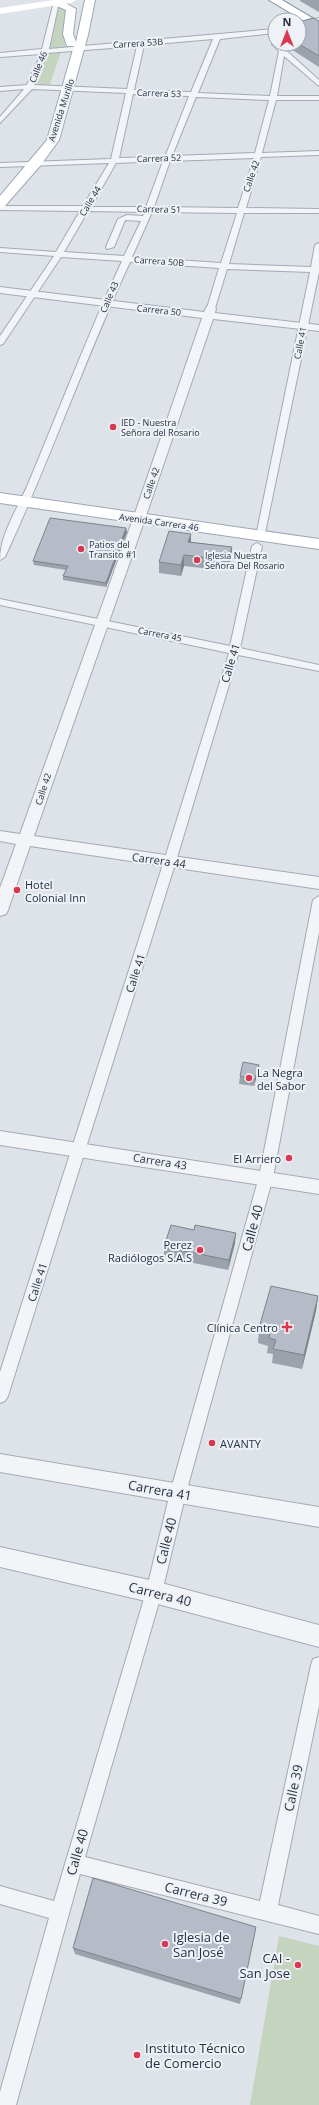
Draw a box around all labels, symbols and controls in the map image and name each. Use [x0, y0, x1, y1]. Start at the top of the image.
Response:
north arrow [267, 12, 307, 52]
text: N [283, 14, 291, 29]
street label: Carrera 53B [113, 35, 164, 51]
street label: Calle 46 [26, 49, 50, 85]
street label: Avenida Murillo [45, 77, 77, 143]
street label: Carrera 53 [137, 86, 181, 100]
street label: Carrera 52 [137, 151, 181, 165]
street label: Calle 42 [239, 158, 263, 194]
street label: Calle 44 [76, 184, 104, 218]
street label: Carrera 51 [137, 202, 181, 216]
street label: Carrera 50B [134, 253, 185, 269]
street label: Calle 43 [97, 279, 121, 315]
street label: Carrera 50 [136, 301, 182, 319]
street label: Calle 41 [290, 326, 310, 360]
place label: IED - Nuestra Señora del Rosario [121, 416, 200, 439]
marker: IED - Nuestra Señora del Rosario [108, 422, 118, 432]
street label: Calle 42 [139, 465, 163, 501]
street label: Avenida Carrera 46 [118, 510, 200, 534]
place label: Patios del Transito #1 [89, 538, 137, 561]
marker: Patios del Transito #1 [76, 544, 86, 554]
place label: Iglesia Nuestra Señora Del Rosario [205, 549, 285, 572]
marker: Iglesia Nuestra Señora Del Rosario [192, 555, 202, 565]
street label: Carrera 45 [137, 623, 183, 645]
street label: Calle 41 [217, 642, 243, 684]
street label: Calle 42 [32, 771, 54, 807]
street label: Carrera 44 [131, 849, 188, 871]
place label: Hotel Colonial Inn [25, 877, 86, 905]
marker: Hotel Colonial Inn [12, 885, 22, 895]
street label: Calle 41 [122, 952, 148, 994]
place label: La Negra del Sabor [257, 1065, 306, 1093]
marker: La Negra del Sabor [244, 1073, 254, 1083]
street label: Carrera 43 [132, 1149, 188, 1173]
place label: El Arriero [233, 1151, 281, 1166]
marker: El Arriero [284, 1153, 294, 1163]
street label: Calle 40 [237, 1203, 267, 1253]
place label: Perez Radiólogos S.A.S [108, 1237, 192, 1265]
marker: Perez Radiólogos S.A.S [195, 1245, 205, 1255]
street label: Calle 41 [24, 1261, 50, 1303]
place label: Clínica Centro [207, 1320, 278, 1335]
marker: Clínica Centro [281, 1321, 293, 1333]
place label: AVANTY [220, 1436, 262, 1451]
marker: AVANTY [207, 1438, 217, 1448]
street label: Carrera 41 [127, 1476, 193, 1504]
street label: Calle 40 [152, 1516, 180, 1566]
street label: Carrera 40 [127, 1578, 193, 1610]
street label: Calle 39 [279, 1763, 307, 1813]
street label: Calle 40 [62, 1827, 92, 1877]
street label: Carrera 39 [163, 1878, 229, 1910]
place label: Iglesia de San José [173, 1928, 230, 1961]
marker: Iglesia de San José [160, 1939, 170, 1949]
place label: CAI - San Jose [239, 1949, 290, 1982]
marker: CAI - San Jose [293, 1960, 303, 1970]
place label: Instituto Técnico de Comercio [145, 2039, 245, 2072]
marker: Instituto Técnico de Comercio [132, 2050, 142, 2060]

